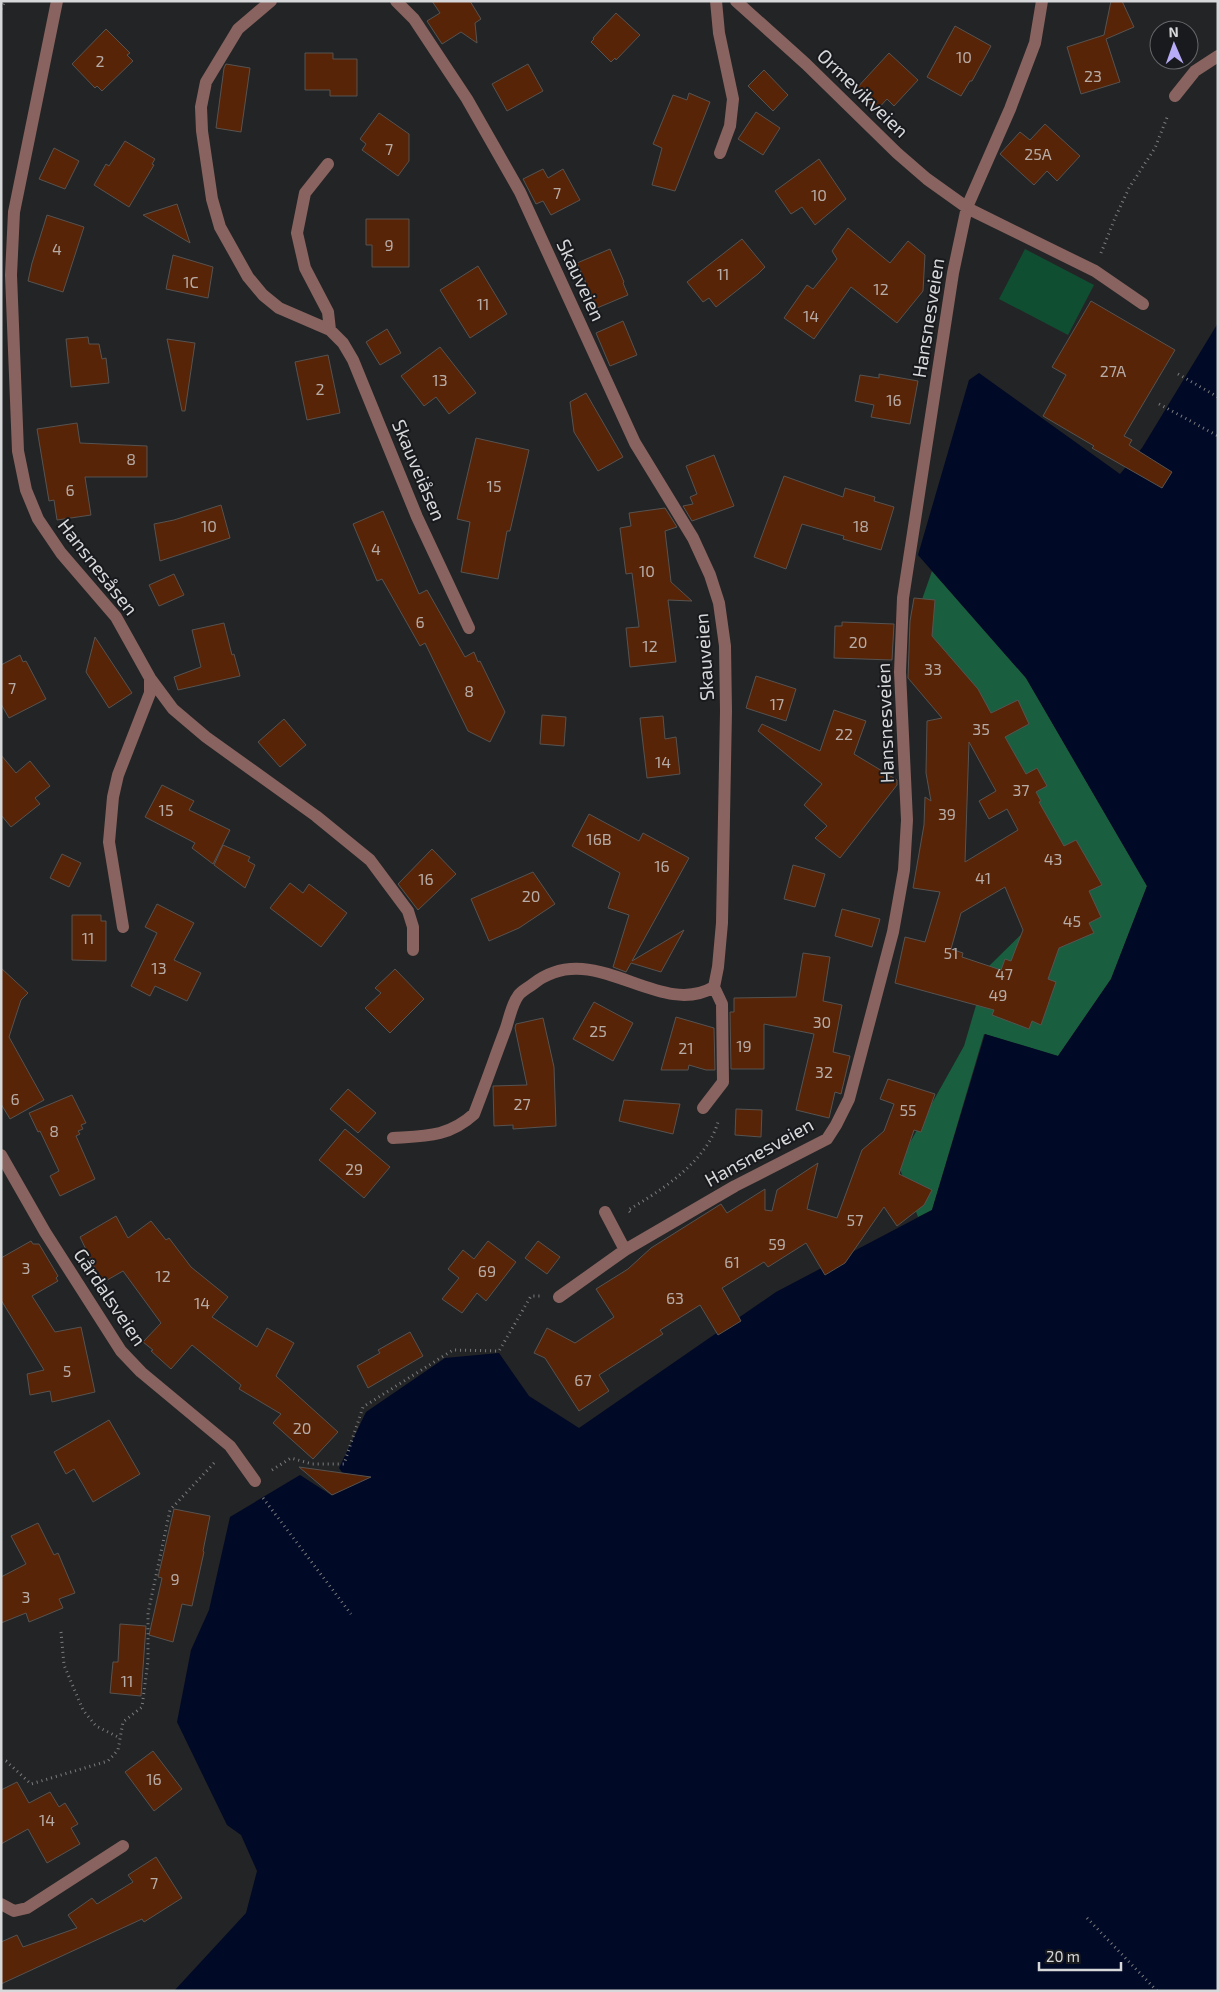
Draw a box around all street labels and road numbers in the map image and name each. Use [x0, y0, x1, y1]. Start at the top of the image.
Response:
street label: Ormevikveien [813, 43, 914, 142]
street label: Skauveien [552, 235, 610, 324]
street label: Hansnesveien [907, 256, 948, 379]
street label: Skauveiåsen [388, 416, 451, 524]
street label: Hansnesåsen [54, 514, 143, 619]
street label: Skauveien [689, 612, 718, 702]
street label: Hansnesveien [871, 662, 898, 784]
street label: Hansnesveien [700, 1112, 817, 1191]
street label: Gårdalsveien [69, 1244, 151, 1350]

